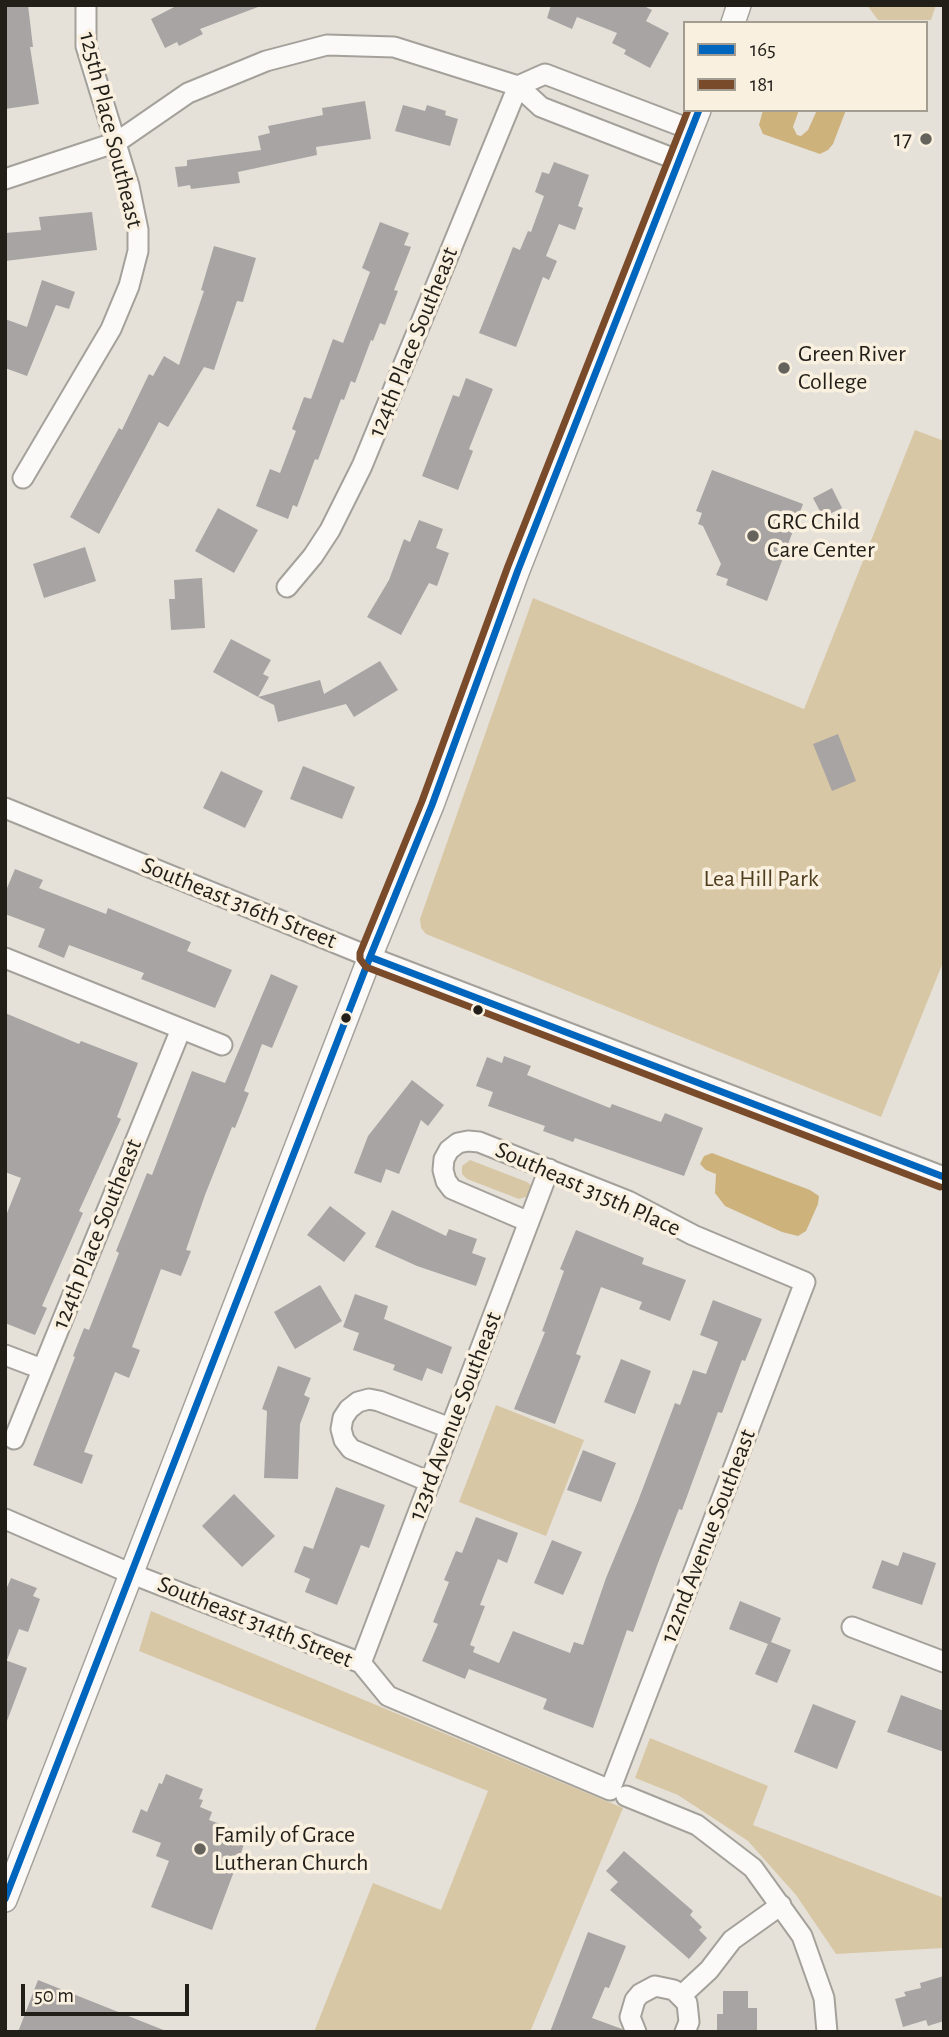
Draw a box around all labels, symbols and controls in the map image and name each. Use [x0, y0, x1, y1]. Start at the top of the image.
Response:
legend [683, 21, 928, 112]
street label: 125th Place Southeast [73, 29, 149, 231]
text: 165 [750, 39, 776, 60]
text: 181 [750, 74, 774, 95]
place label: 17 [894, 125, 912, 153]
marker: 17 [918, 131, 934, 147]
street label: 124th Place Southeast [362, 243, 464, 441]
place label: Green River College [798, 340, 906, 396]
marker: Green River College [776, 360, 792, 376]
place label: GRC Child Care Center [767, 508, 875, 564]
marker: GRC Child Care Center [745, 528, 761, 544]
street label: Southeast 316th Street [137, 851, 341, 955]
park label: Lea Hill Park [703, 865, 819, 893]
unlabelled marker [471, 1003, 485, 1017]
unlabelled marker [339, 1011, 353, 1025]
street label: 124th Place Southeast [46, 1135, 148, 1333]
street label: Southeast 315th Place [491, 1135, 685, 1243]
street label: 123rd Avenue Southeast [402, 1308, 508, 1524]
street label: 122nd Avenue Southeast [654, 1425, 762, 1647]
street label: Southeast 314th Street [153, 1570, 357, 1674]
place label: Family of Grace Lutheran Church [214, 1821, 369, 1877]
marker: Family of Grace Lutheran Church [192, 1841, 208, 1857]
scale bar [24, 1970, 192, 2014]
text: 50 m [34, 1985, 74, 2006]

